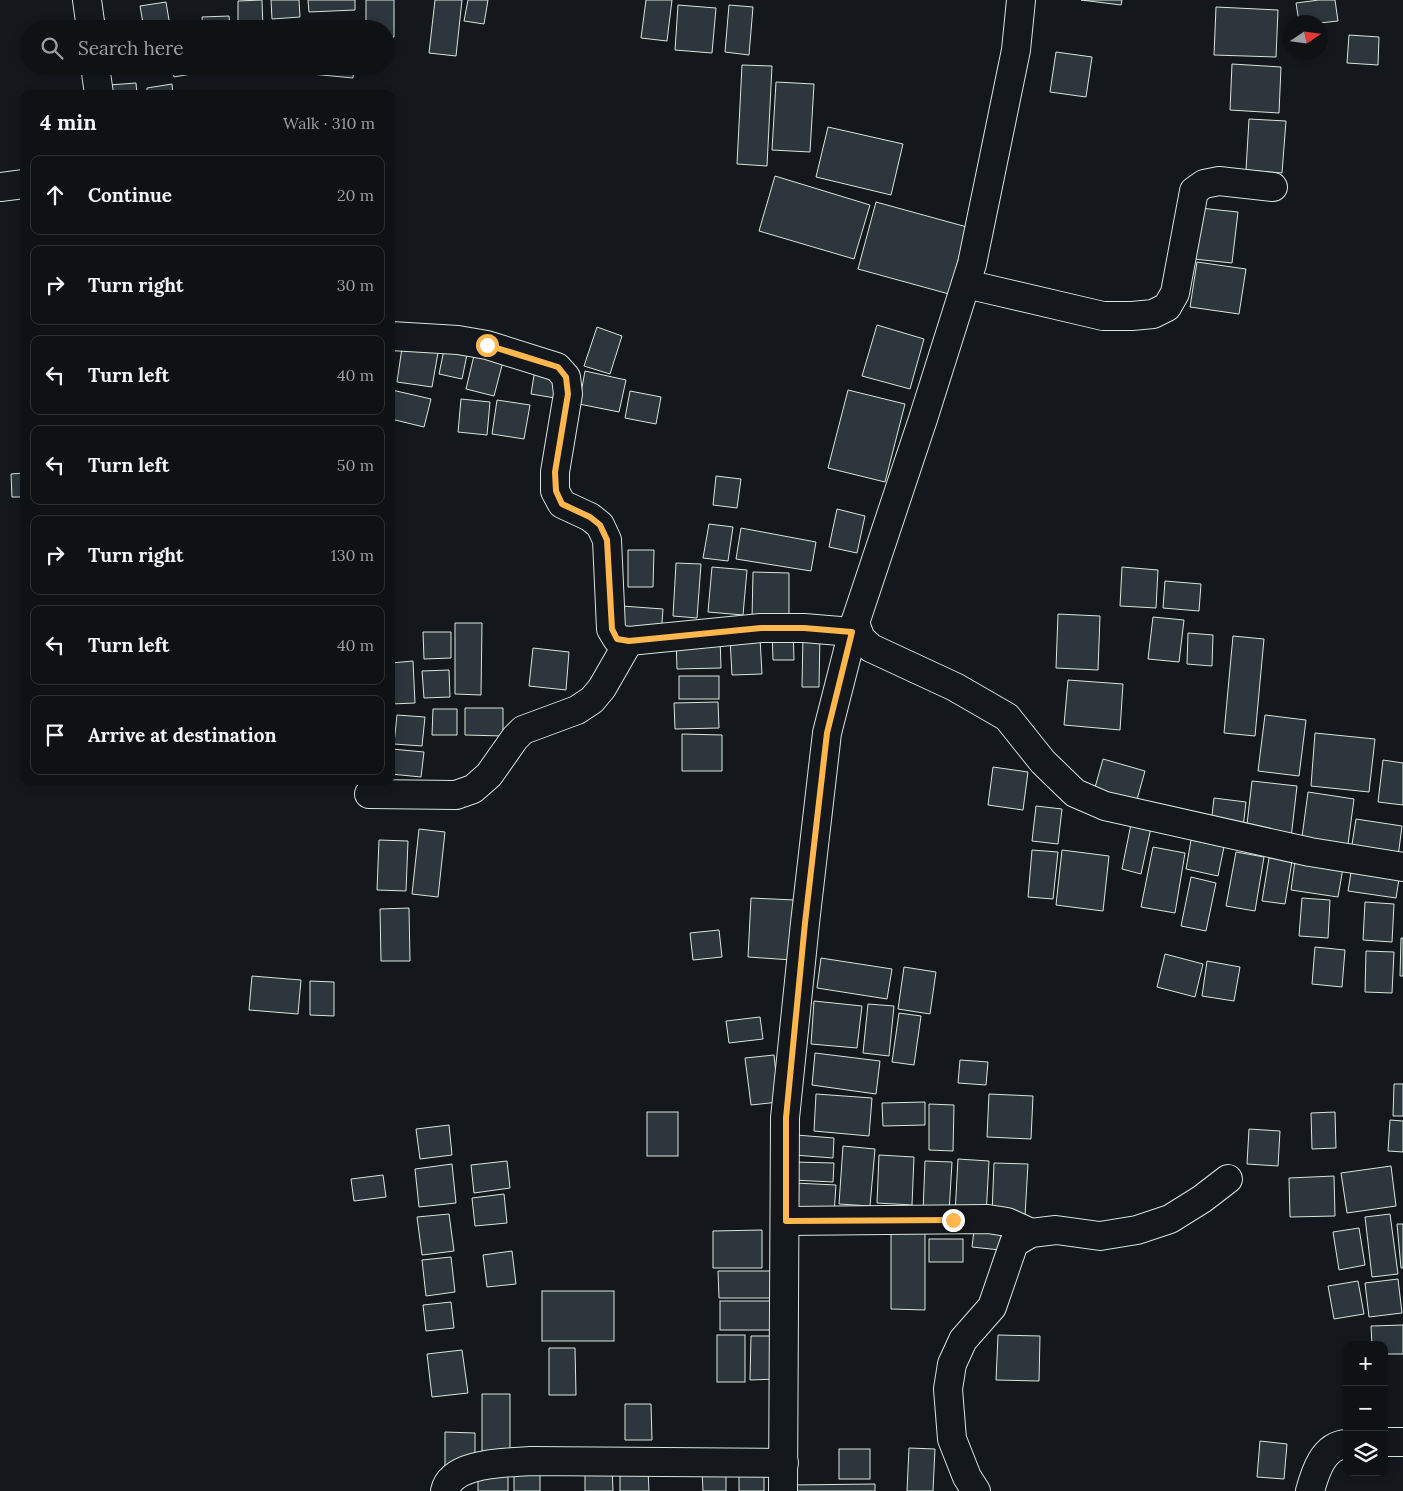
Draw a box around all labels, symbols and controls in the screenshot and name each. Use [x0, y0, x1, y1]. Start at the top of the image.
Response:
north arrow [1283, 15, 1328, 60]
search box [20, 20, 395, 75]
icon: search [38, 34, 66, 62]
text: Search here [78, 36, 184, 60]
text: 4 min [40, 109, 97, 136]
text: Walk · 310 m [283, 113, 375, 133]
icon: ahead [41, 181, 69, 209]
text: Continue [88, 183, 172, 207]
text: 20 m [337, 185, 374, 205]
icon: right [41, 271, 69, 299]
text: Turn right [88, 273, 184, 297]
text: 30 m [337, 275, 374, 295]
route start [476, 334, 499, 357]
icon: left [41, 361, 69, 389]
text: Turn left [88, 363, 169, 387]
text: 40 m [337, 365, 374, 385]
icon: left [41, 451, 69, 479]
text: Turn left [88, 453, 169, 477]
text: 50 m [337, 455, 374, 475]
icon: right [41, 541, 69, 569]
text: Turn right [88, 543, 184, 567]
text: 130 m [331, 545, 374, 565]
icon: left [41, 631, 69, 659]
text: Turn left [88, 633, 169, 657]
text: 40 m [337, 635, 374, 655]
icon: arrive [41, 721, 69, 749]
text: Arrive at destination [88, 723, 277, 747]
route end [942, 1209, 965, 1232]
map controls [1343, 1341, 1388, 1476]
button: + [1343, 1341, 1388, 1386]
button: − [1343, 1386, 1388, 1431]
button: layers [1343, 1431, 1388, 1476]

